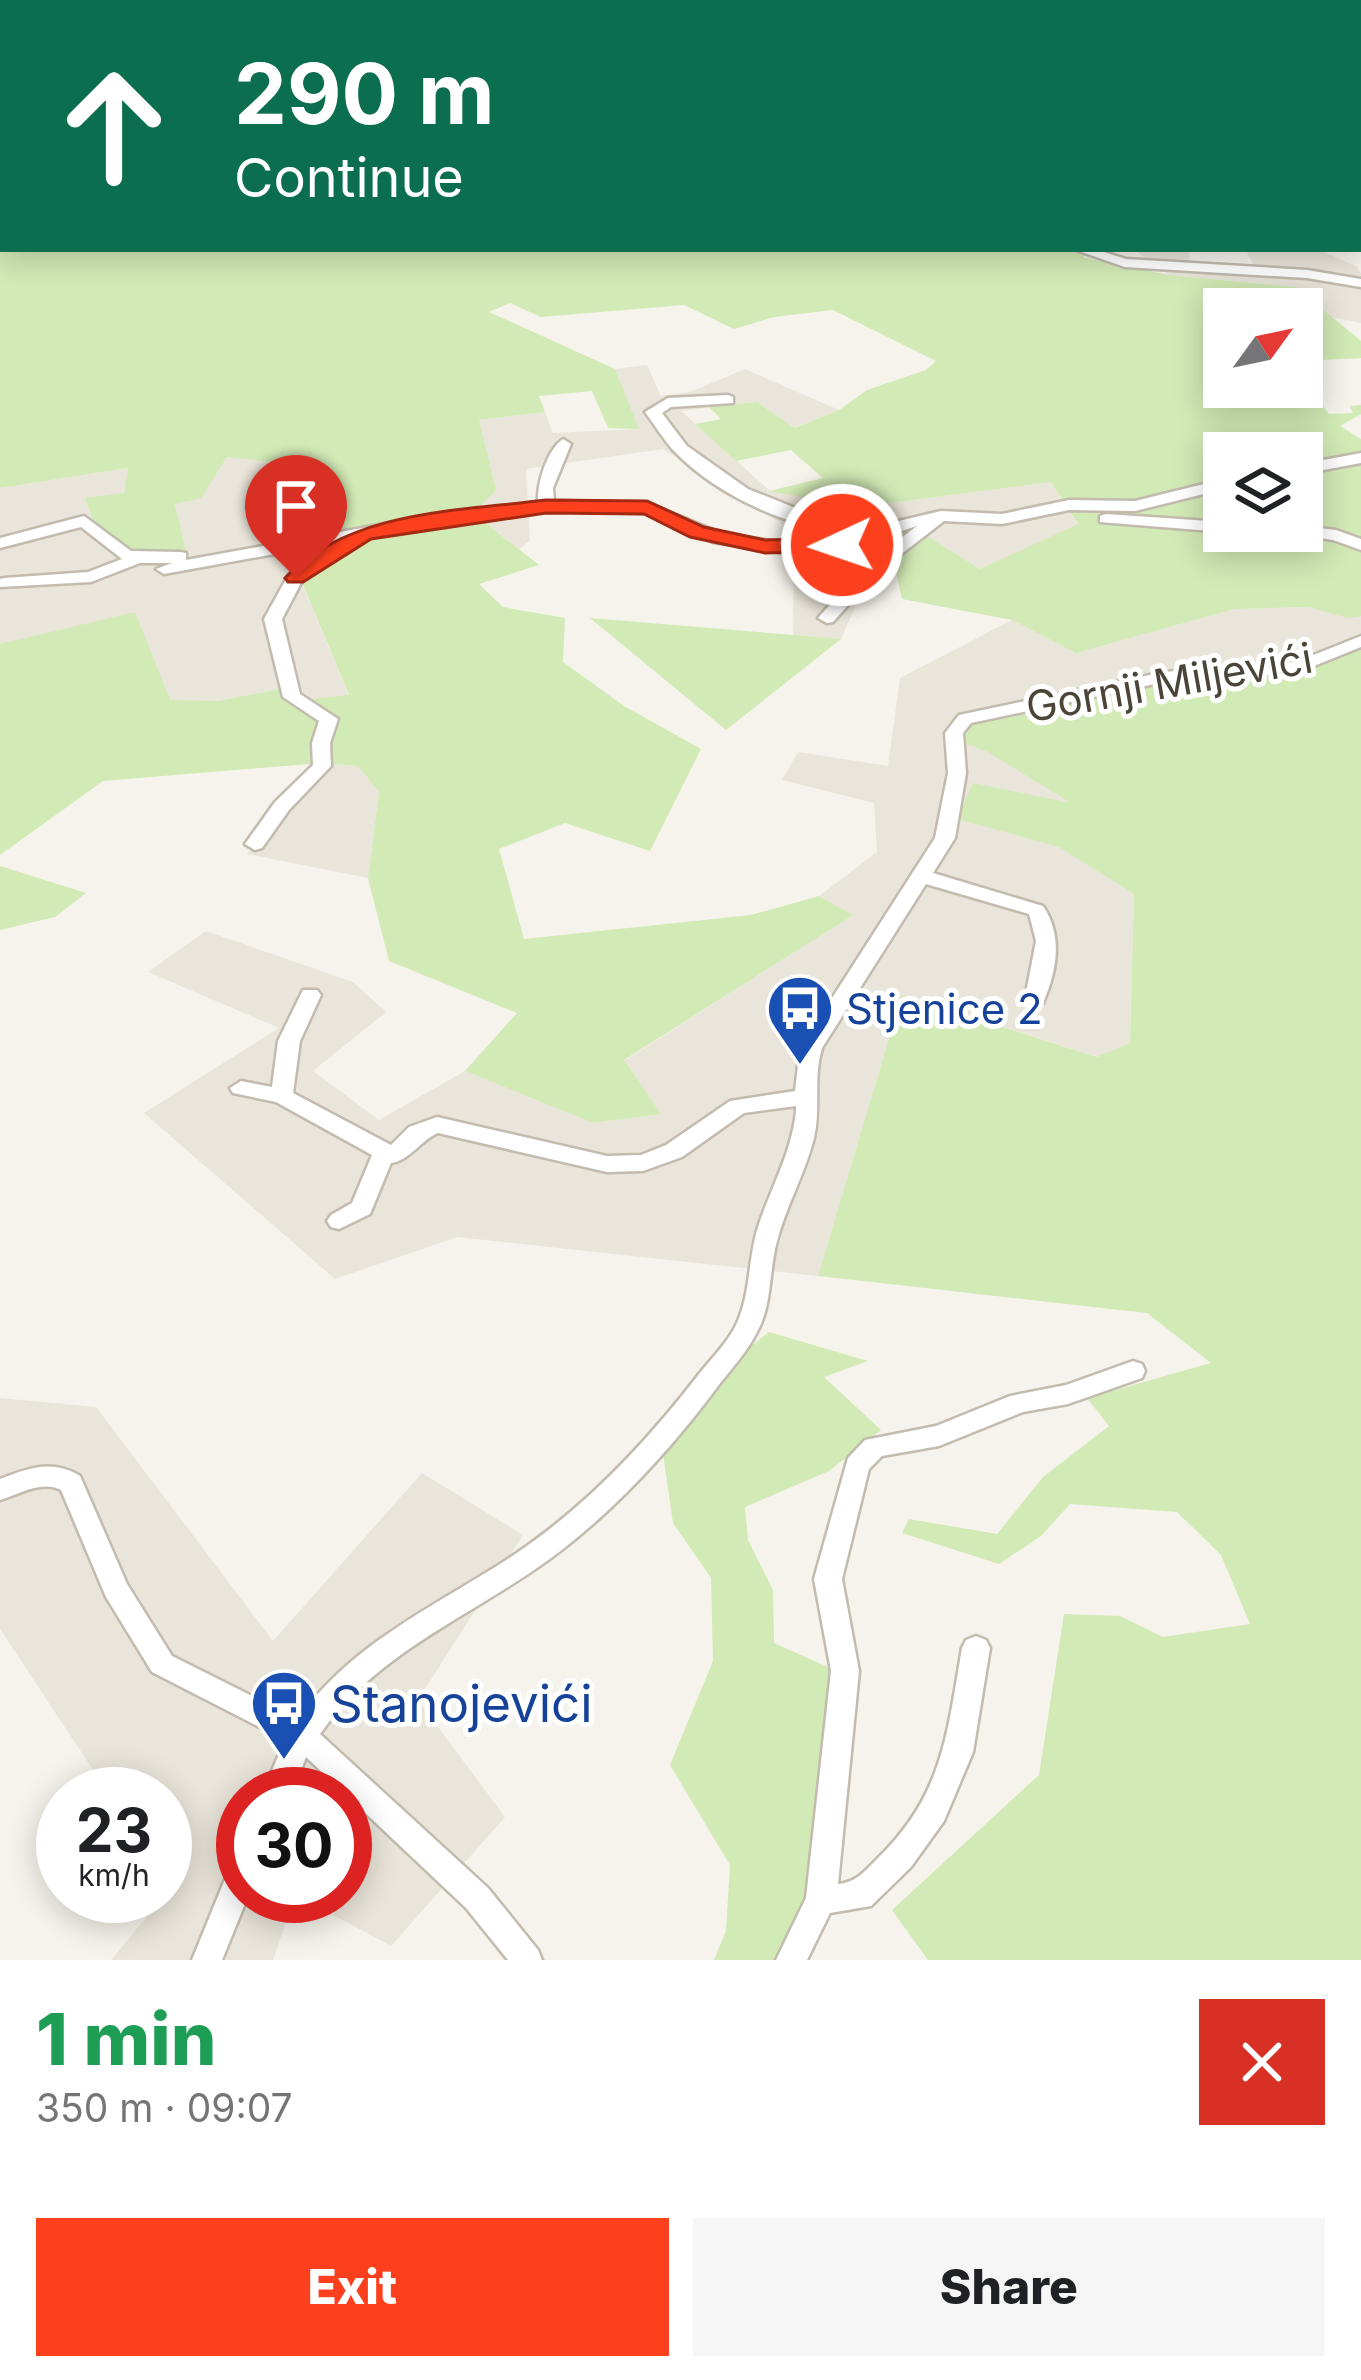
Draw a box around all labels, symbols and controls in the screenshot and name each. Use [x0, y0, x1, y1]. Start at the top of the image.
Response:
text: 290 m [234, 43, 495, 144]
icon: ahead [36, 48, 192, 204]
text: Continue [234, 145, 464, 210]
north arrow [1203, 288, 1323, 408]
map controls [1203, 288, 1323, 552]
button: layers [1203, 432, 1323, 552]
pin [245, 455, 347, 578]
icon: arrive [263, 473, 329, 539]
position arrow [779, 482, 905, 608]
street label: Gornji Miljevići [1022, 632, 1316, 732]
bus stop icon: Stjenice 2 [765, 973, 835, 1067]
place label: Stjenice 2 [846, 983, 1043, 1034]
bus stop icon: Stanojevići [249, 1668, 319, 1762]
place label: Stanojevići [330, 1673, 593, 1734]
speed limit sign: 30 [216, 1767, 372, 1923]
text: 23 [76, 1794, 152, 1866]
text: km/h [78, 1857, 150, 1893]
text: 1 min [36, 1995, 216, 2082]
button: close [1199, 1999, 1325, 2125]
text: 350 m · 09:07 [36, 2084, 293, 2131]
button: Exit [36, 2218, 669, 2356]
button: Share [693, 2218, 1325, 2356]

